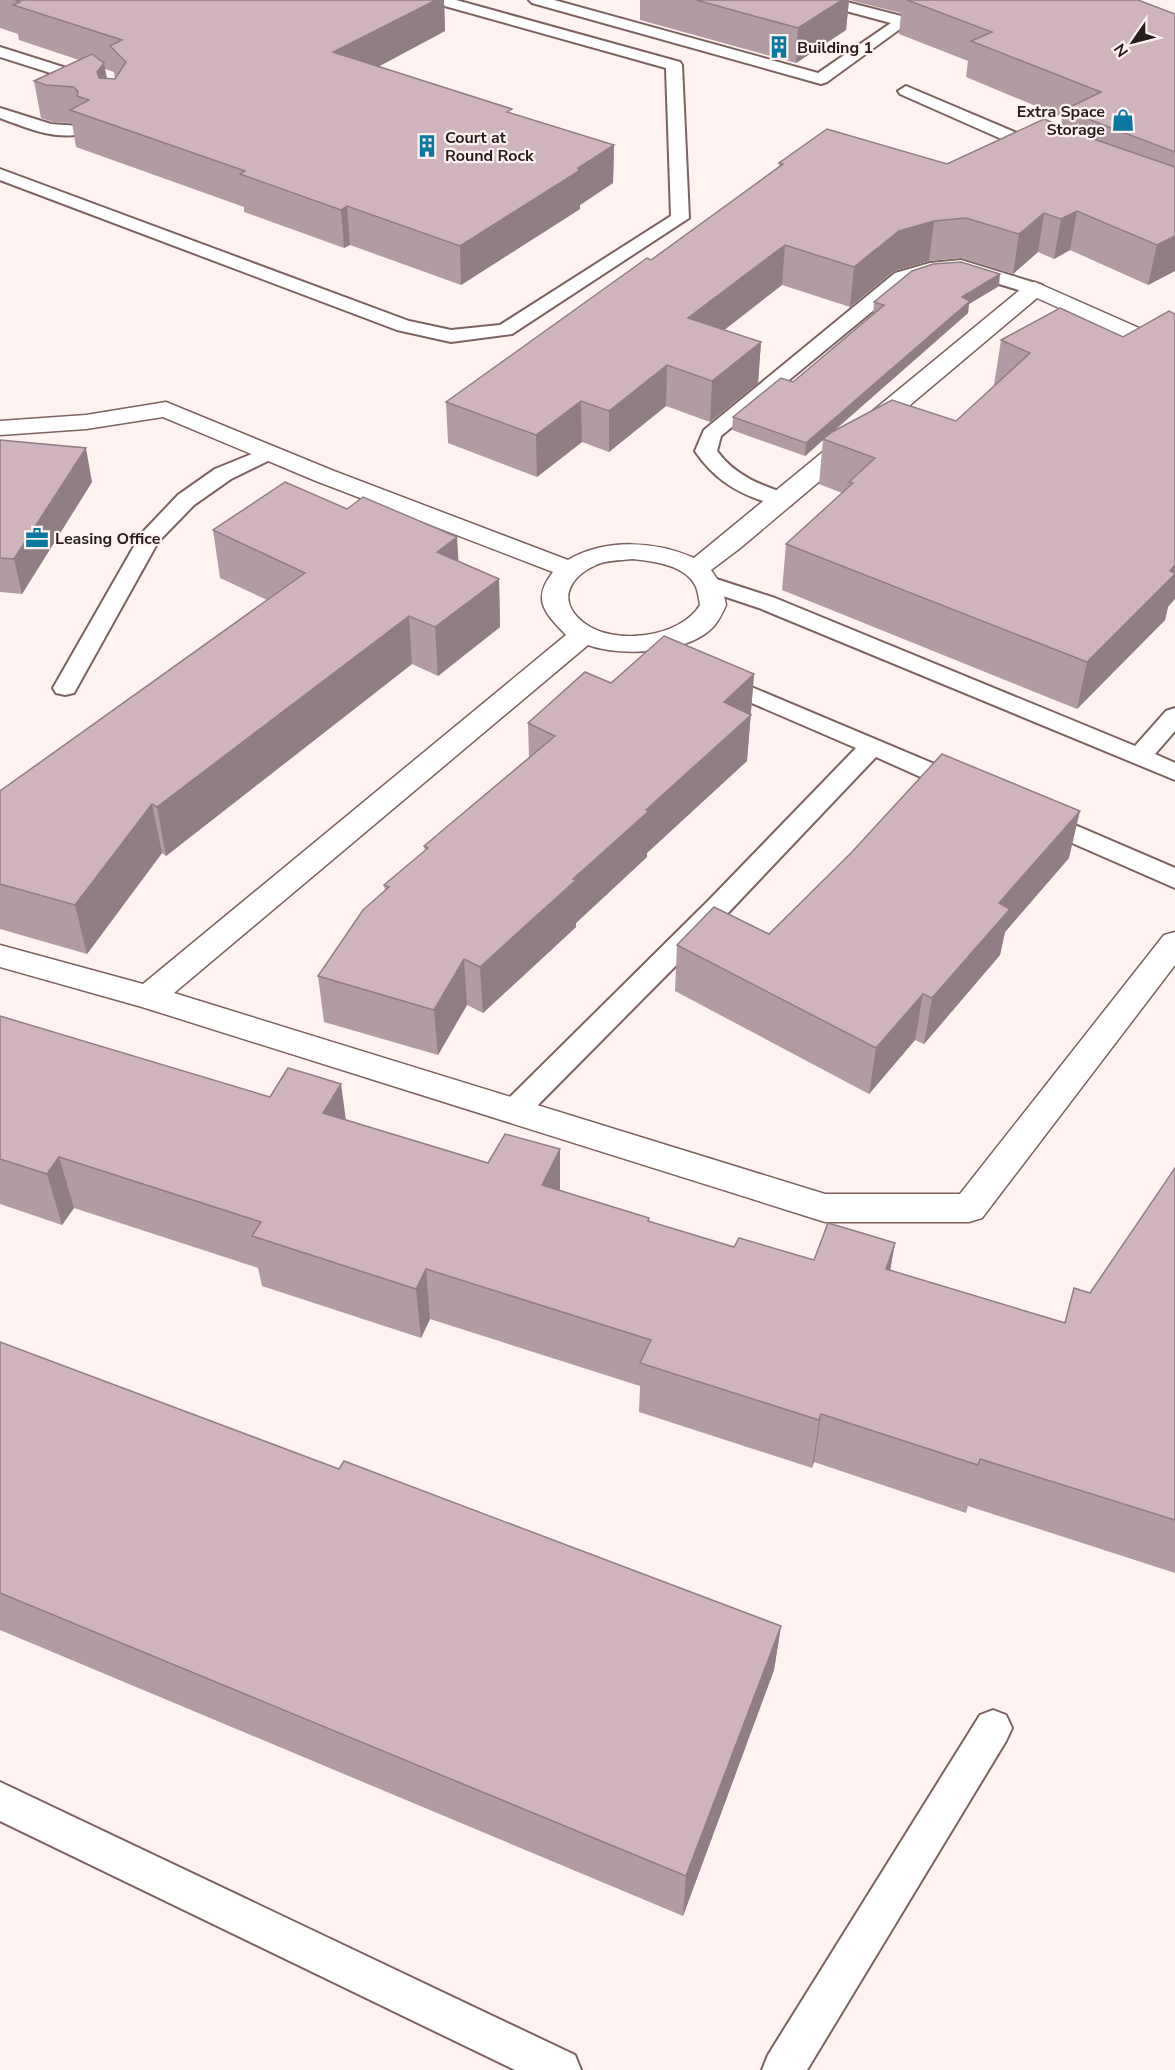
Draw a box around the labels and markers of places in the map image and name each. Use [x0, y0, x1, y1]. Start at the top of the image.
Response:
building icon: Building 1 [766, 34, 792, 60]
place label: Building 1 [797, 37, 873, 59]
place label: Extra Space Storage [1017, 101, 1105, 141]
shop icon: Extra Space Storage [1110, 107, 1136, 133]
place label: Court at Round Rock [445, 127, 534, 167]
building icon: Court at Round Rock [414, 133, 440, 159]
office icon: Leasing Office [24, 525, 50, 551]
place label: Leasing Office [55, 528, 161, 550]

